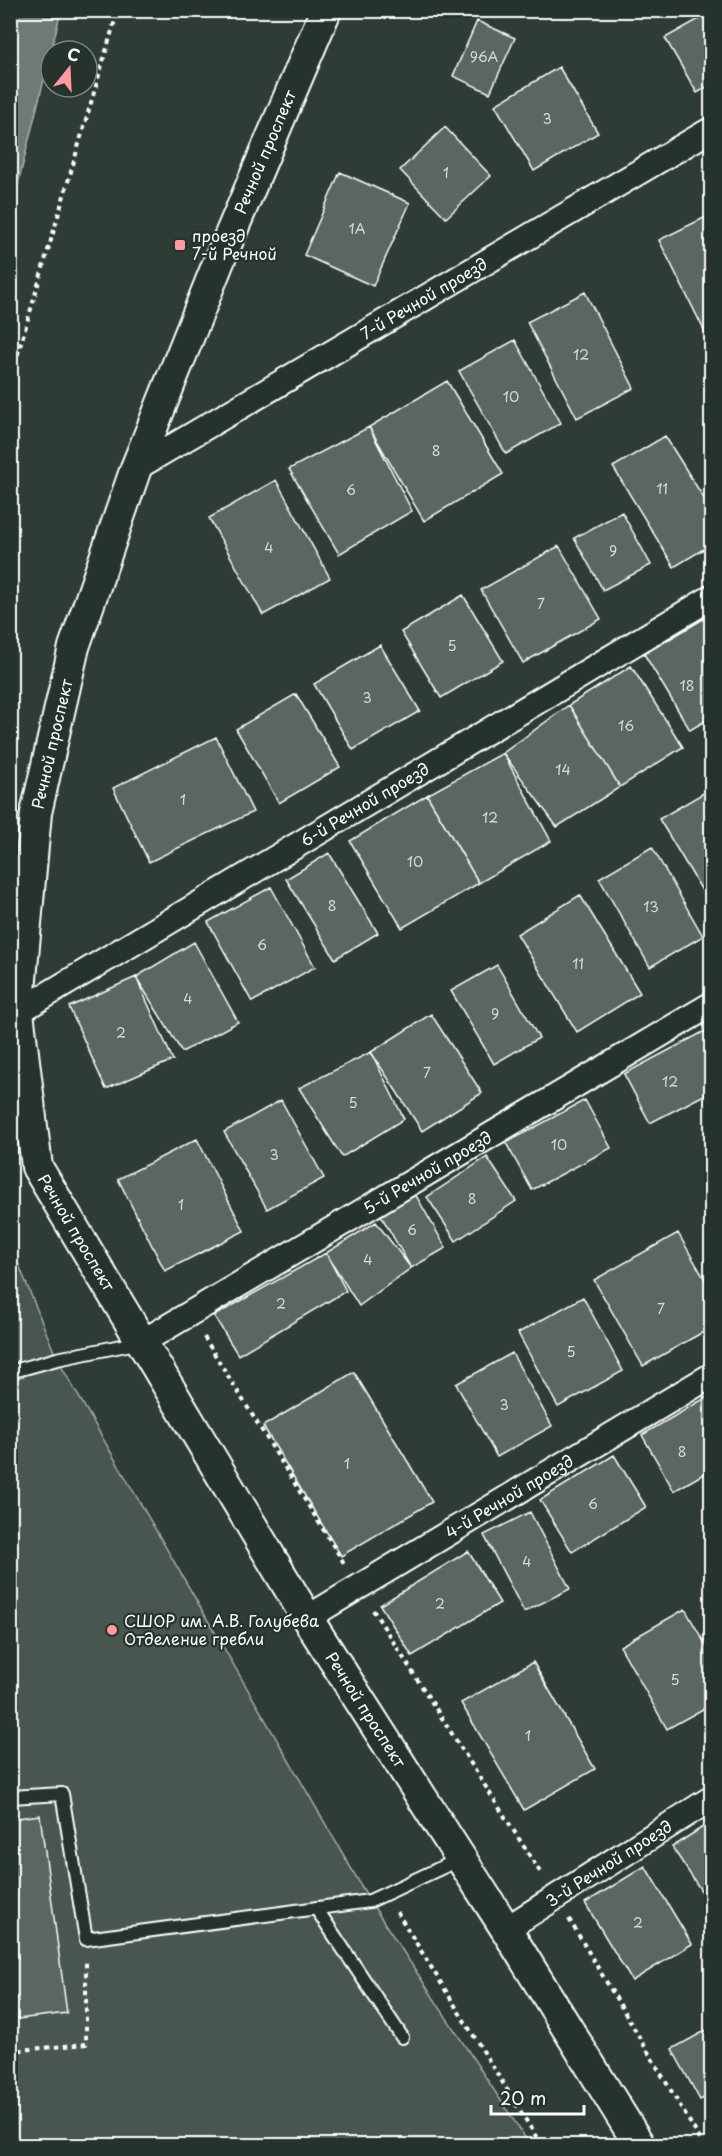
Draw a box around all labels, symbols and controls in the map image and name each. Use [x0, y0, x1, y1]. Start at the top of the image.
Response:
north arrow [39, 39, 99, 99]
text: С [65, 41, 83, 67]
house number: 96А [470, 46, 498, 67]
street label: Речной проспект [227, 86, 301, 217]
house number: 3 [542, 108, 552, 129]
house number: 1 [443, 162, 449, 183]
house number: 1А [348, 218, 366, 239]
place label: проезд 7-й Речной [192, 223, 277, 265]
marker: проезд 7-й Речной [173, 238, 187, 252]
street label: 7-й Речной проезд [355, 251, 491, 345]
house number: 12 [573, 344, 589, 365]
house number: 10 [503, 386, 519, 407]
house number: 8 [432, 440, 440, 461]
house number: 11 [656, 478, 668, 499]
house number: 6 [346, 479, 356, 500]
house number: 4 [264, 537, 274, 558]
house number: 9 [609, 540, 617, 561]
house number: 7 [537, 593, 545, 614]
house number: 5 [447, 635, 457, 656]
house number: 18 [679, 675, 695, 696]
street label: Речной проспект [24, 676, 78, 811]
house number: 3 [362, 687, 372, 708]
house number: 16 [618, 715, 634, 736]
street label: 6-й Речной проезд [295, 756, 433, 852]
house number: 14 [555, 759, 571, 780]
house number: 1 [180, 789, 186, 810]
house number: 12 [482, 807, 498, 828]
house number: 10 [407, 851, 423, 872]
house number: 8 [328, 895, 336, 916]
house number: 13 [643, 896, 659, 917]
house number: 6 [257, 934, 267, 955]
house number: 11 [572, 953, 584, 974]
house number: 4 [183, 988, 193, 1009]
house number: 9 [491, 1003, 499, 1024]
house number: 2 [116, 1022, 126, 1043]
house number: 7 [423, 1062, 431, 1083]
house number: 12 [662, 1071, 678, 1092]
house number: 5 [348, 1092, 358, 1113]
street label: 5-й Речной проезд [358, 1124, 496, 1219]
house number: 10 [551, 1134, 567, 1155]
house number: 3 [269, 1144, 279, 1165]
street label: Речной проспект [33, 1169, 122, 1295]
house number: 8 [468, 1188, 476, 1209]
house number: 1 [178, 1194, 184, 1215]
house number: 6 [407, 1219, 417, 1240]
house number: 4 [363, 1249, 373, 1270]
house number: 2 [276, 1293, 286, 1314]
house number: 7 [657, 1298, 665, 1319]
house number: 5 [566, 1341, 576, 1362]
house number: 3 [499, 1394, 509, 1415]
house number: 8 [678, 1441, 686, 1462]
street label: 4-й Речной проезд [440, 1448, 578, 1544]
house number: 1 [344, 1453, 350, 1474]
house number: 6 [588, 1493, 598, 1514]
house number: 4 [522, 1551, 532, 1572]
house number: 2 [435, 1593, 445, 1614]
place label: СШОР им. А.В. Голубева Отделение гребли [124, 1608, 319, 1650]
marker: СШОР им. А.В. Голубева Отделение гребли [105, 1623, 119, 1637]
street label: Речной проспект [321, 1647, 412, 1772]
house number: 5 [670, 1669, 680, 1690]
house number: 1 [525, 1725, 531, 1746]
street label: 3-й Речной проезд [540, 1813, 676, 1912]
house number: 2 [633, 1912, 643, 1933]
scale bar [491, 2078, 584, 2116]
text: 20 m [500, 2084, 546, 2111]

